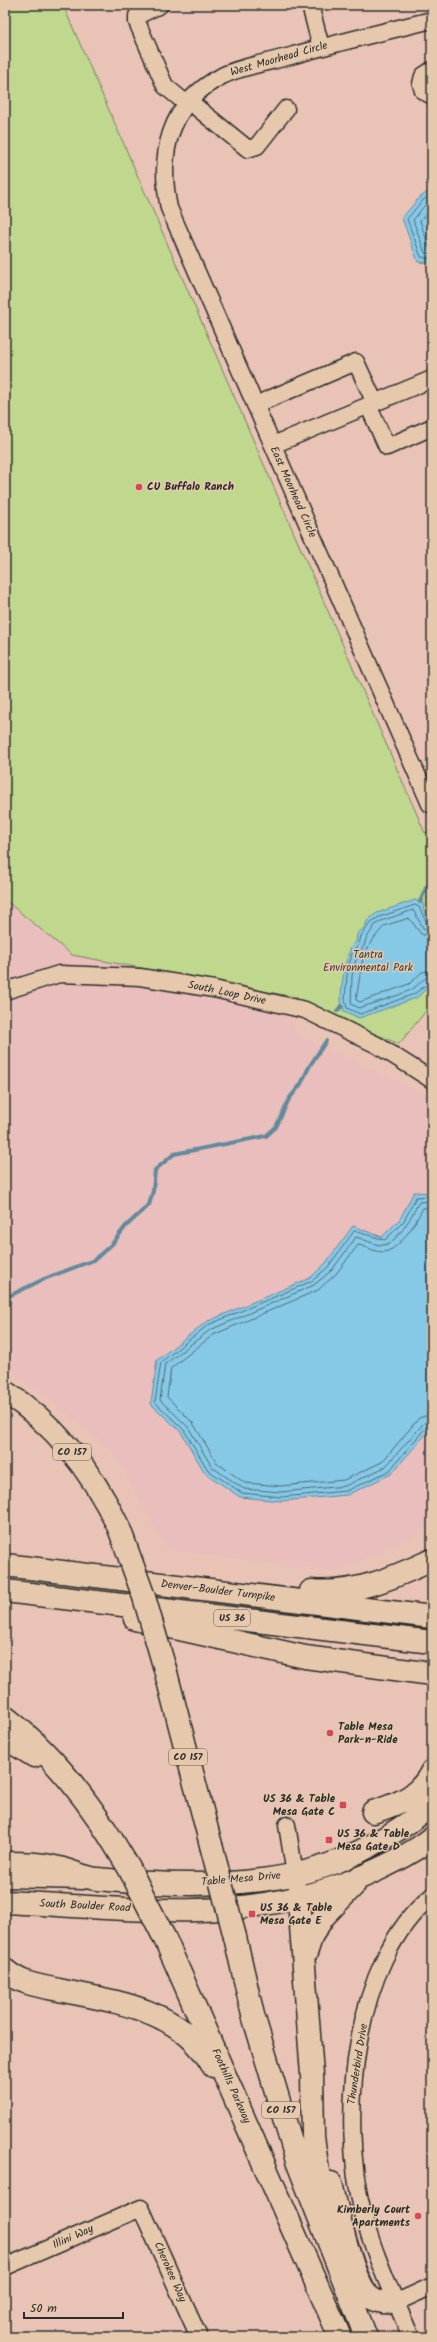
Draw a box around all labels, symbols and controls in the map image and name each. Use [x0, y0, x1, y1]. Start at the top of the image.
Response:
street label: West Moorhead Circle [228, 36, 330, 81]
street label: East Moorhead Circle [265, 443, 321, 541]
place label: CU Buffalo Ranch [147, 478, 234, 496]
marker: CU Buffalo Ranch [134, 482, 144, 492]
park label: Tantra Environmental Park [323, 946, 414, 977]
street label: South Loop Drive [186, 976, 268, 1010]
road number: CO 157 [53, 1444, 91, 1460]
street label: Denver–Boulder Turnpike [160, 1575, 276, 1607]
road number: US 36 [214, 1610, 250, 1626]
place label: Table Mesa Park-n-Ride [338, 1718, 398, 1749]
marker: Table Mesa Park-n-Ride [325, 1728, 335, 1738]
road number: CO 157 [169, 1749, 207, 1765]
place label: US 36 & Table Mesa Gate C [263, 1790, 336, 1821]
marker: US 36 & Table Mesa Gate C [338, 1800, 348, 1810]
place label: US 36 & Table Mesa Gate D [337, 1825, 410, 1856]
marker: US 36 & Table Mesa Gate D [324, 1835, 334, 1845]
street label: Table Mesa Drive [201, 1867, 282, 1891]
street label: South Boulder Road [39, 1895, 132, 1917]
place label: US 36 & Table Mesa Gate E [260, 1899, 333, 1930]
marker: US 36 & Table Mesa Gate E [247, 1909, 257, 1919]
street label: Thunderbird Drive [343, 2022, 373, 2106]
street label: Foothills Parkway [206, 2046, 256, 2127]
road number: CO 157 [262, 2102, 300, 2118]
place label: Kimberly Court Apartments [337, 2201, 411, 2232]
marker: Kimberly Court Apartments [413, 2211, 423, 2221]
street label: Illini Way [50, 2220, 97, 2254]
street label: Cherokee Way [149, 2239, 192, 2306]
scale bar [24, 2294, 123, 2320]
text: 50 m [30, 2299, 57, 2318]

